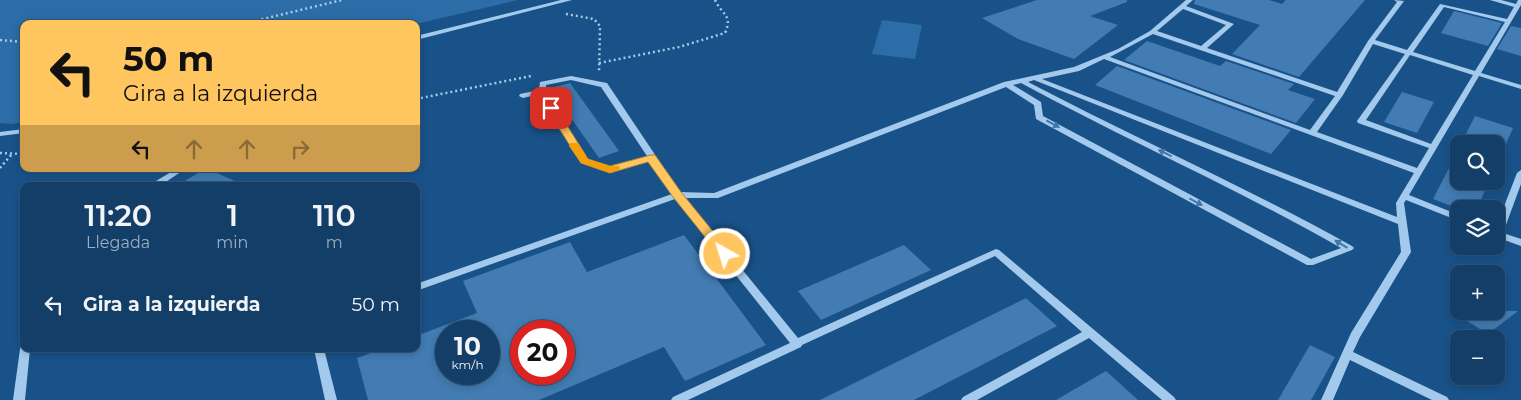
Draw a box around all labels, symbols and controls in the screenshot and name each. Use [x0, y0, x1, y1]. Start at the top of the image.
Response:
text: 50 m [123, 37, 214, 80]
icon: left [40, 40, 105, 105]
text: Gira a la izquierda [123, 80, 318, 107]
pin [530, 87, 572, 129]
icon: arrive [537, 94, 565, 122]
one-way arrow [1047, 120, 1060, 129]
icon: left [127, 135, 155, 163]
icon: ahead [180, 135, 208, 163]
icon: ahead [233, 135, 261, 163]
icon: right [286, 135, 314, 163]
map controls [1450, 135, 1505, 385]
button: search [1450, 135, 1505, 190]
one-way arrow [1158, 149, 1172, 157]
text: 11:20 [84, 197, 152, 234]
text: 1 [227, 197, 238, 234]
text: 110 [313, 197, 356, 234]
one-way arrow [1190, 197, 1203, 206]
button: layers [1450, 200, 1505, 255]
position arrow [698, 227, 750, 279]
text: Llegada [86, 233, 150, 252]
text: min [216, 233, 248, 252]
text: m [326, 233, 343, 252]
one-way arrow [1334, 239, 1347, 248]
button: + [1450, 265, 1505, 320]
icon: left [40, 291, 68, 319]
text: Gira a la izquierda [83, 293, 261, 316]
text: 50 m [352, 293, 400, 316]
speed limit sign: 20 [510, 320, 575, 385]
button: − [1450, 330, 1505, 385]
text: 10 [454, 331, 481, 361]
text: km/h [451, 357, 484, 372]

